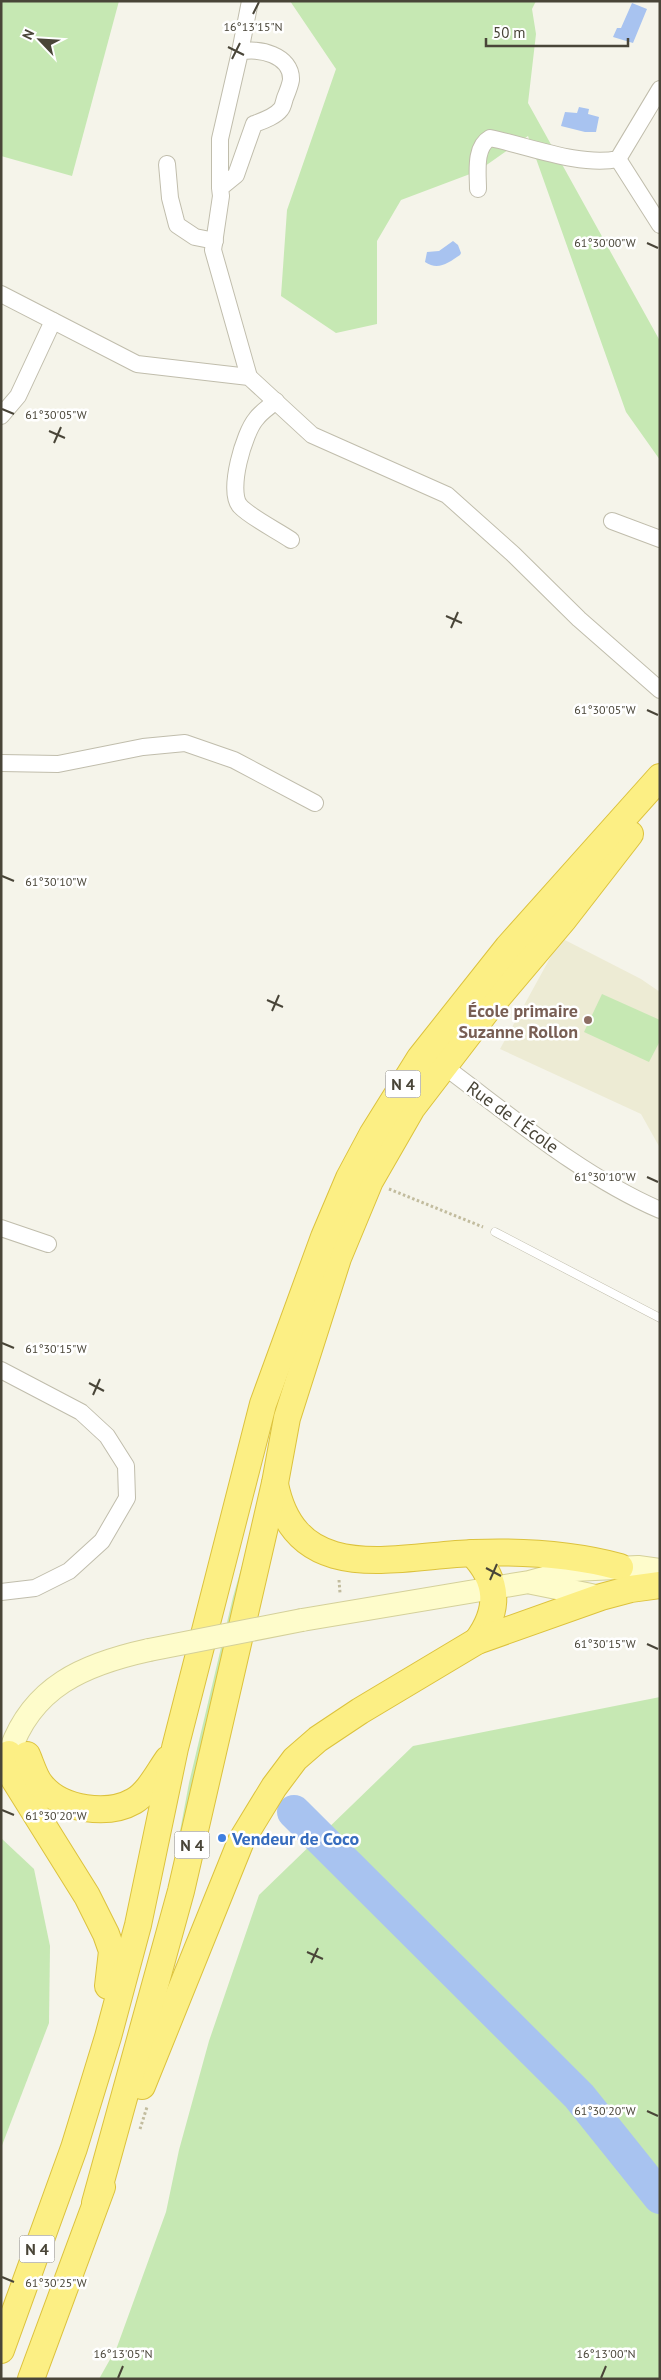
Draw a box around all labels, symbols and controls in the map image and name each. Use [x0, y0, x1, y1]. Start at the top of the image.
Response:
north arrow [15, 15, 65, 65]
scale bar [486, 15, 628, 47]
text: 16°13'15"N [223, 19, 283, 34]
text: 50 m [493, 23, 526, 42]
text: N [18, 27, 38, 42]
text: 61°30'00"W [574, 235, 636, 250]
text: 61°30'05"W [25, 407, 87, 422]
text: 61°30'05"W [574, 702, 636, 717]
text: 61°30'10"W [25, 874, 87, 889]
place label: École primaire Suzanne Rollon [459, 999, 578, 1043]
marker: École primaire Suzanne Rollon [582, 1014, 594, 1026]
road number: N 4 [386, 1070, 420, 1098]
street label: Rue de l'École [462, 1076, 564, 1158]
text: 61°30'10"W [574, 1169, 636, 1184]
text: 61°30'15"W [25, 1341, 87, 1356]
text: 61°30'15"W [574, 1636, 636, 1651]
text: 61°30'20"W [25, 1808, 87, 1823]
place label: Vendeur de Coco [231, 1827, 360, 1850]
road number: N 4 [174, 1832, 210, 1858]
marker: Vendeur de Coco [216, 1832, 228, 1844]
text: 61°30'20"W [574, 2103, 636, 2118]
road number: N 4 [20, 2236, 54, 2262]
text: 61°30'25"W [25, 2275, 87, 2290]
text: 16°13'05"N [93, 2346, 153, 2361]
text: 16°13'00"N [576, 2346, 636, 2361]

